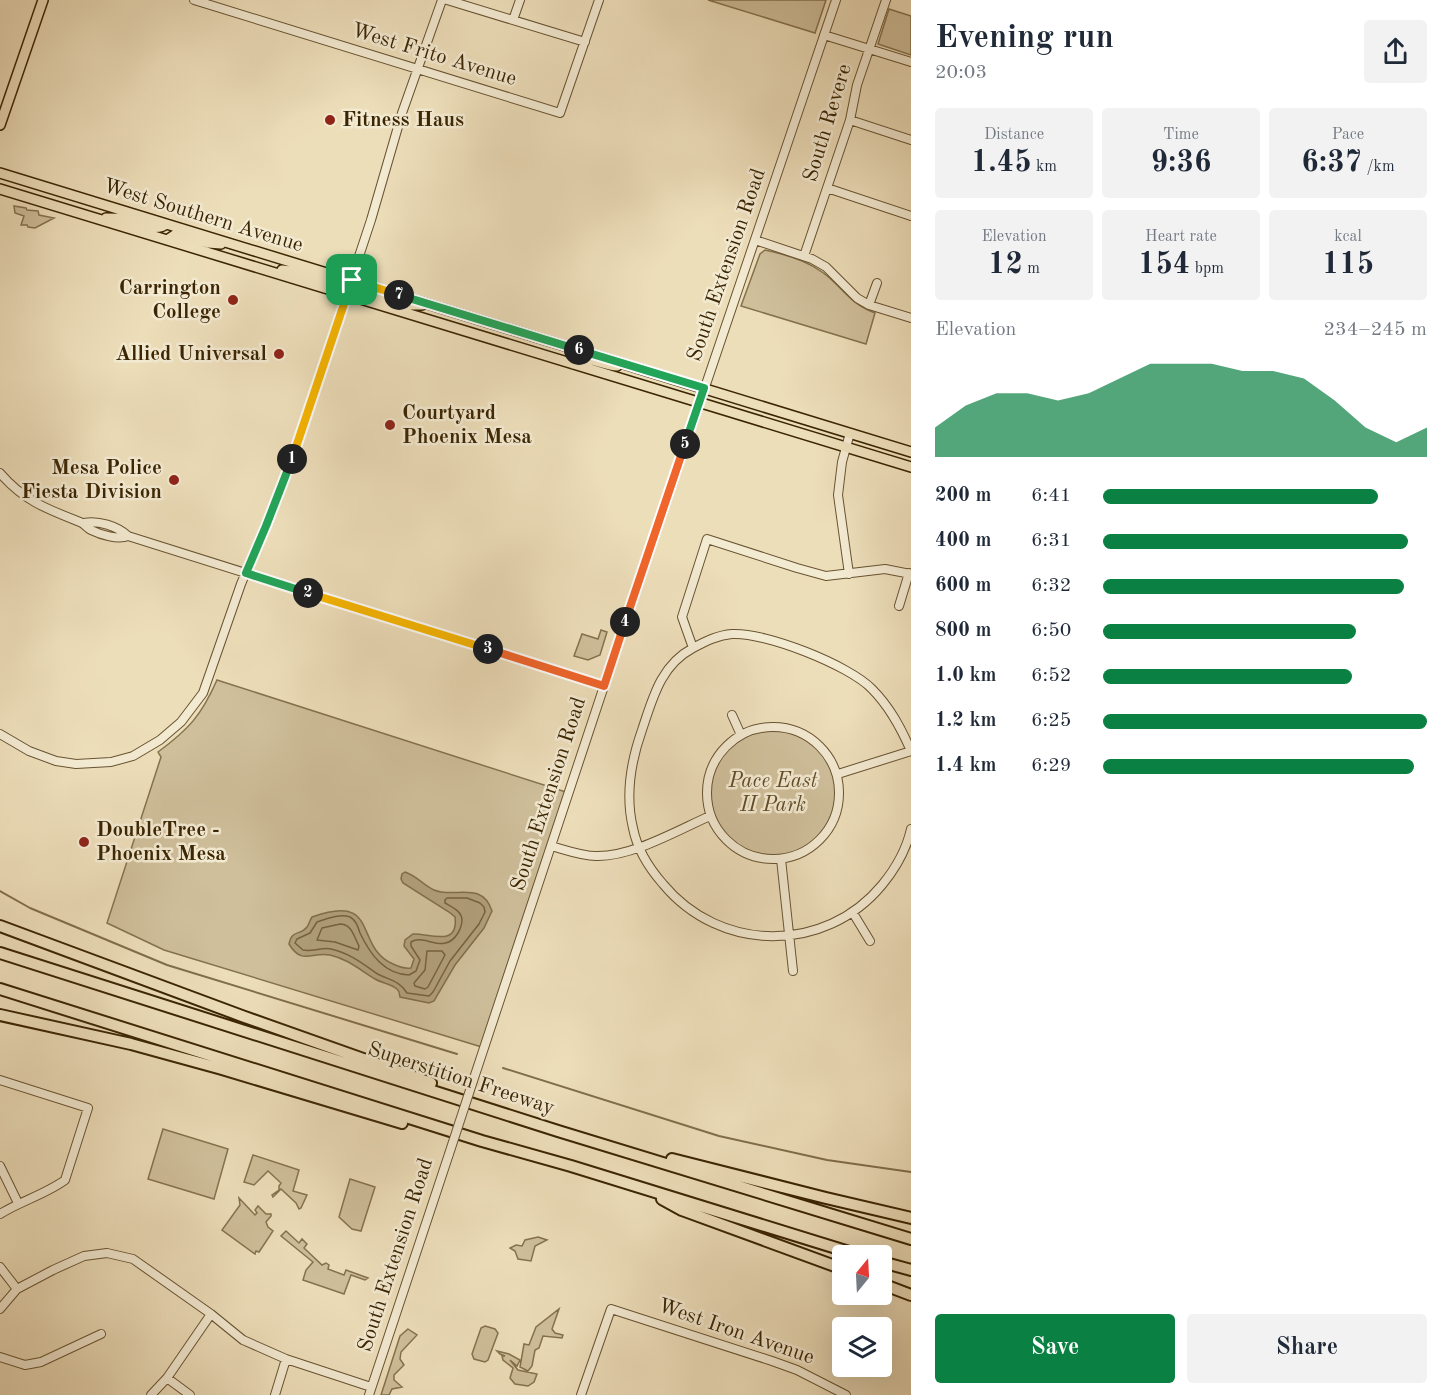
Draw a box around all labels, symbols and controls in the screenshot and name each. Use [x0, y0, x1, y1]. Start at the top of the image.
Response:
street label: West Frito Avenue [349, 20, 519, 90]
button: share [1364, 20, 1427, 83]
text: Evening run [935, 22, 1114, 55]
street label: South Revere [800, 62, 856, 184]
text: 20:03 [935, 63, 987, 83]
place label: Fitness Haus [342, 110, 464, 131]
marker: Fitness Haus [323, 113, 337, 127]
text: Distance [984, 127, 1044, 143]
text: Time [1163, 127, 1199, 143]
text: Pace [1332, 127, 1364, 143]
text: 1.45 [971, 148, 1032, 178]
text: 9:36 [1151, 148, 1211, 178]
text: 6:37 [1301, 148, 1362, 178]
text: km [1032, 159, 1057, 175]
text: /km [1362, 159, 1395, 175]
street label: South Extension Road [684, 166, 770, 364]
street label: West Southern Avenue [100, 176, 306, 256]
text: Elevation [981, 229, 1047, 245]
text: Heart rate [1145, 229, 1217, 245]
text: kcal [1334, 229, 1362, 245]
text: 12 [988, 250, 1023, 280]
text: 154 [1138, 250, 1190, 280]
text: 115 [1322, 250, 1374, 280]
pin [326, 254, 377, 305]
text: m [1023, 261, 1040, 277]
text: bpm [1190, 261, 1224, 277]
icon: arrive [335, 263, 368, 296]
place label: Carrington College [119, 278, 221, 323]
pin: 7 [384, 280, 414, 310]
text: 7 [394, 287, 404, 303]
marker: Carrington College [226, 293, 240, 307]
text: Elevation [935, 320, 1016, 340]
text: 234–245 m [1324, 320, 1427, 340]
pin: 6 [564, 335, 594, 365]
text: 6 [574, 342, 584, 358]
place label: Allied Universal [115, 344, 267, 365]
marker: Allied Universal [272, 347, 286, 361]
place label: Courtyard Phoenix Mesa [402, 403, 532, 448]
marker: Courtyard Phoenix Mesa [383, 418, 397, 432]
pin: 5 [670, 429, 700, 459]
text: 5 [680, 436, 690, 452]
pin: 1 [277, 444, 307, 474]
text: 1 [287, 451, 297, 467]
place label: Mesa Police Fiesta Division [21, 458, 162, 503]
marker: Mesa Police Fiesta Division [167, 473, 181, 487]
text: 200 m [935, 486, 991, 506]
text: 6:41 [1031, 486, 1071, 506]
text: 400 m [935, 531, 991, 551]
text: 6:31 [1031, 531, 1071, 551]
text: 600 m [935, 576, 991, 596]
text: 6:32 [1031, 576, 1071, 596]
pin: 2 [293, 578, 323, 608]
text: 2 [303, 585, 313, 601]
pin: 4 [610, 607, 640, 637]
text: 4 [620, 614, 630, 630]
text: 800 m [935, 621, 991, 641]
text: 6:50 [1031, 621, 1071, 641]
pin: 3 [473, 634, 503, 664]
text: 3 [483, 641, 493, 657]
text: 1.0 km [935, 666, 997, 686]
text: 6:52 [1031, 666, 1071, 686]
street label: South Extension Road [508, 695, 590, 893]
text: 1.2 km [935, 711, 997, 731]
text: 6:25 [1031, 711, 1071, 731]
text: 1.4 km [935, 756, 997, 776]
text: 6:29 [1031, 756, 1071, 776]
park label: Pace East II Park [728, 771, 818, 816]
place label: DoubleTree - Phoenix Mesa [96, 820, 226, 865]
marker: DoubleTree - Phoenix Mesa [77, 835, 91, 849]
street label: Superstition Freeway [365, 1039, 557, 1119]
street label: South Extension Road [355, 1156, 437, 1354]
north arrow [832, 1245, 892, 1305]
map controls [832, 1245, 892, 1377]
street label: West Iron Avenue [655, 1295, 817, 1369]
button: Save [935, 1314, 1175, 1383]
button: Share [1187, 1314, 1427, 1383]
button: layers [832, 1317, 892, 1377]

